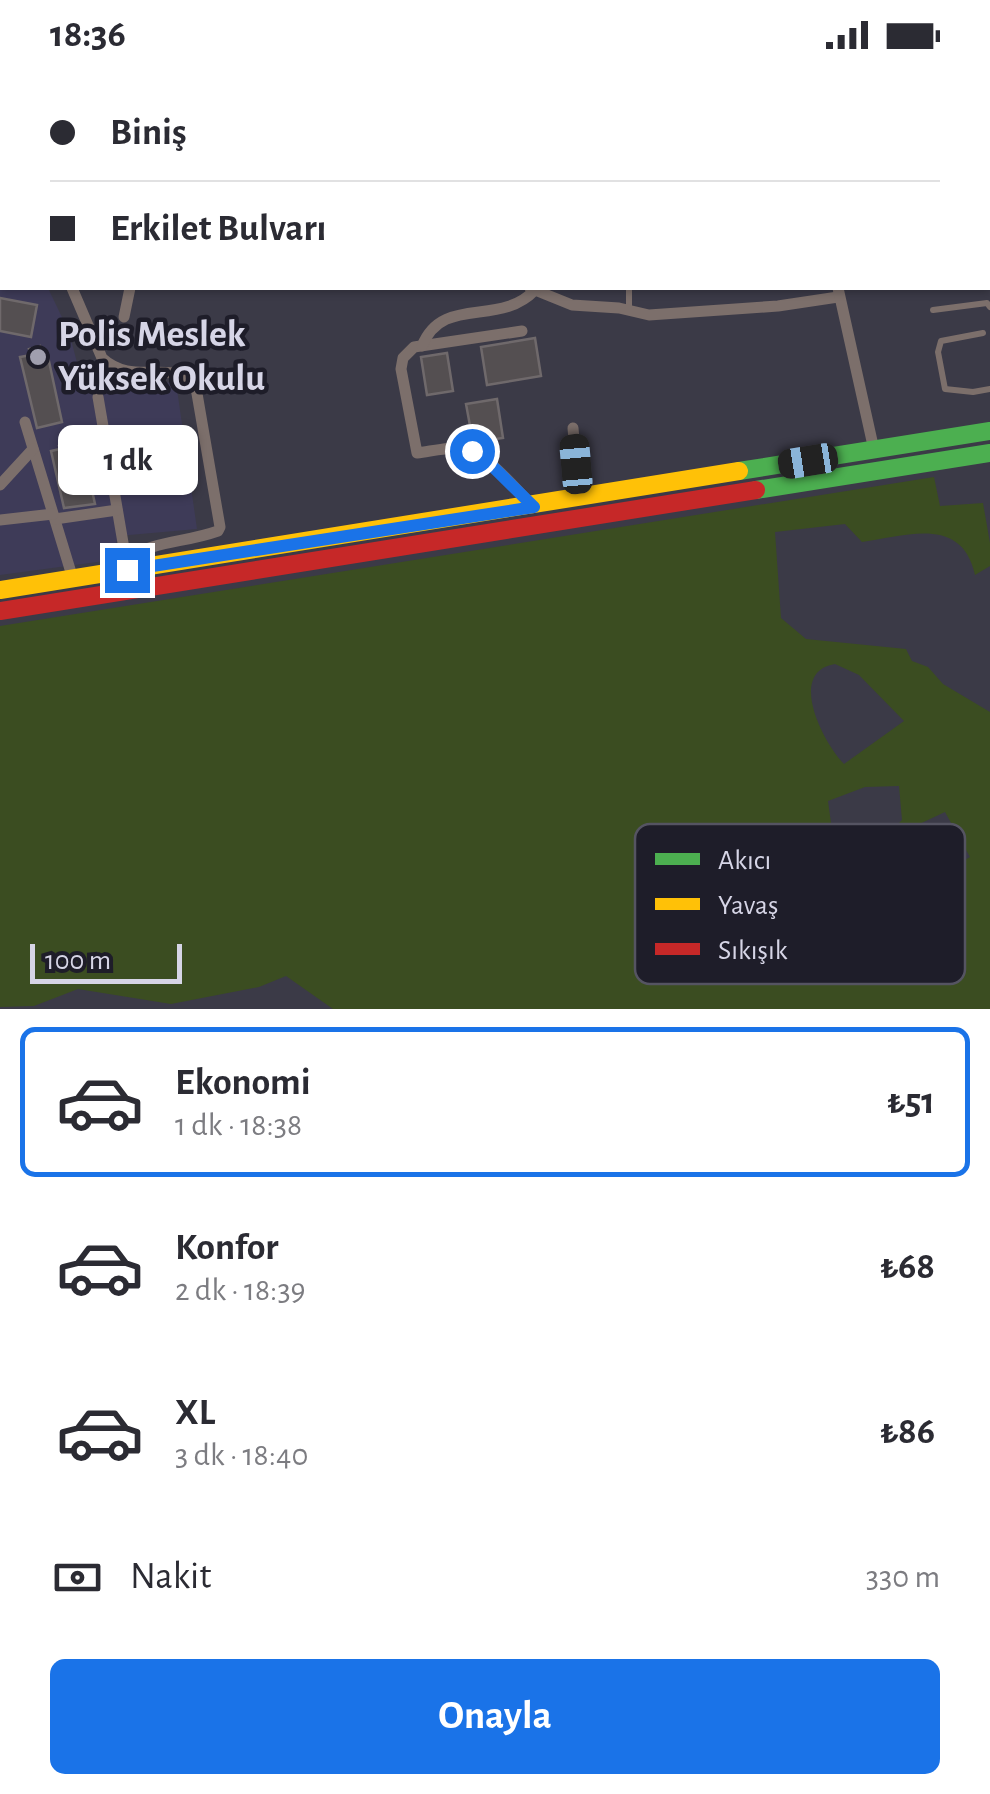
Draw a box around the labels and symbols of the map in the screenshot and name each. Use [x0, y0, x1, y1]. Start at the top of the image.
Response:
place label: Polis Meslek Yüksek Okulu [58, 316, 265, 398]
marker: Polis Meslek Yüksek Okulu [27, 346, 49, 368]
callout: 1 dk [57, 425, 197, 495]
route start [450, 429, 495, 474]
car [558, 433, 594, 495]
car [776, 441, 840, 481]
route end [105, 548, 150, 593]
legend [635, 824, 965, 984]
text: Akıcı [718, 847, 771, 875]
text: Yavaş [718, 892, 778, 920]
text: Sıkışık [718, 937, 788, 965]
scale bar [30, 939, 182, 984]

